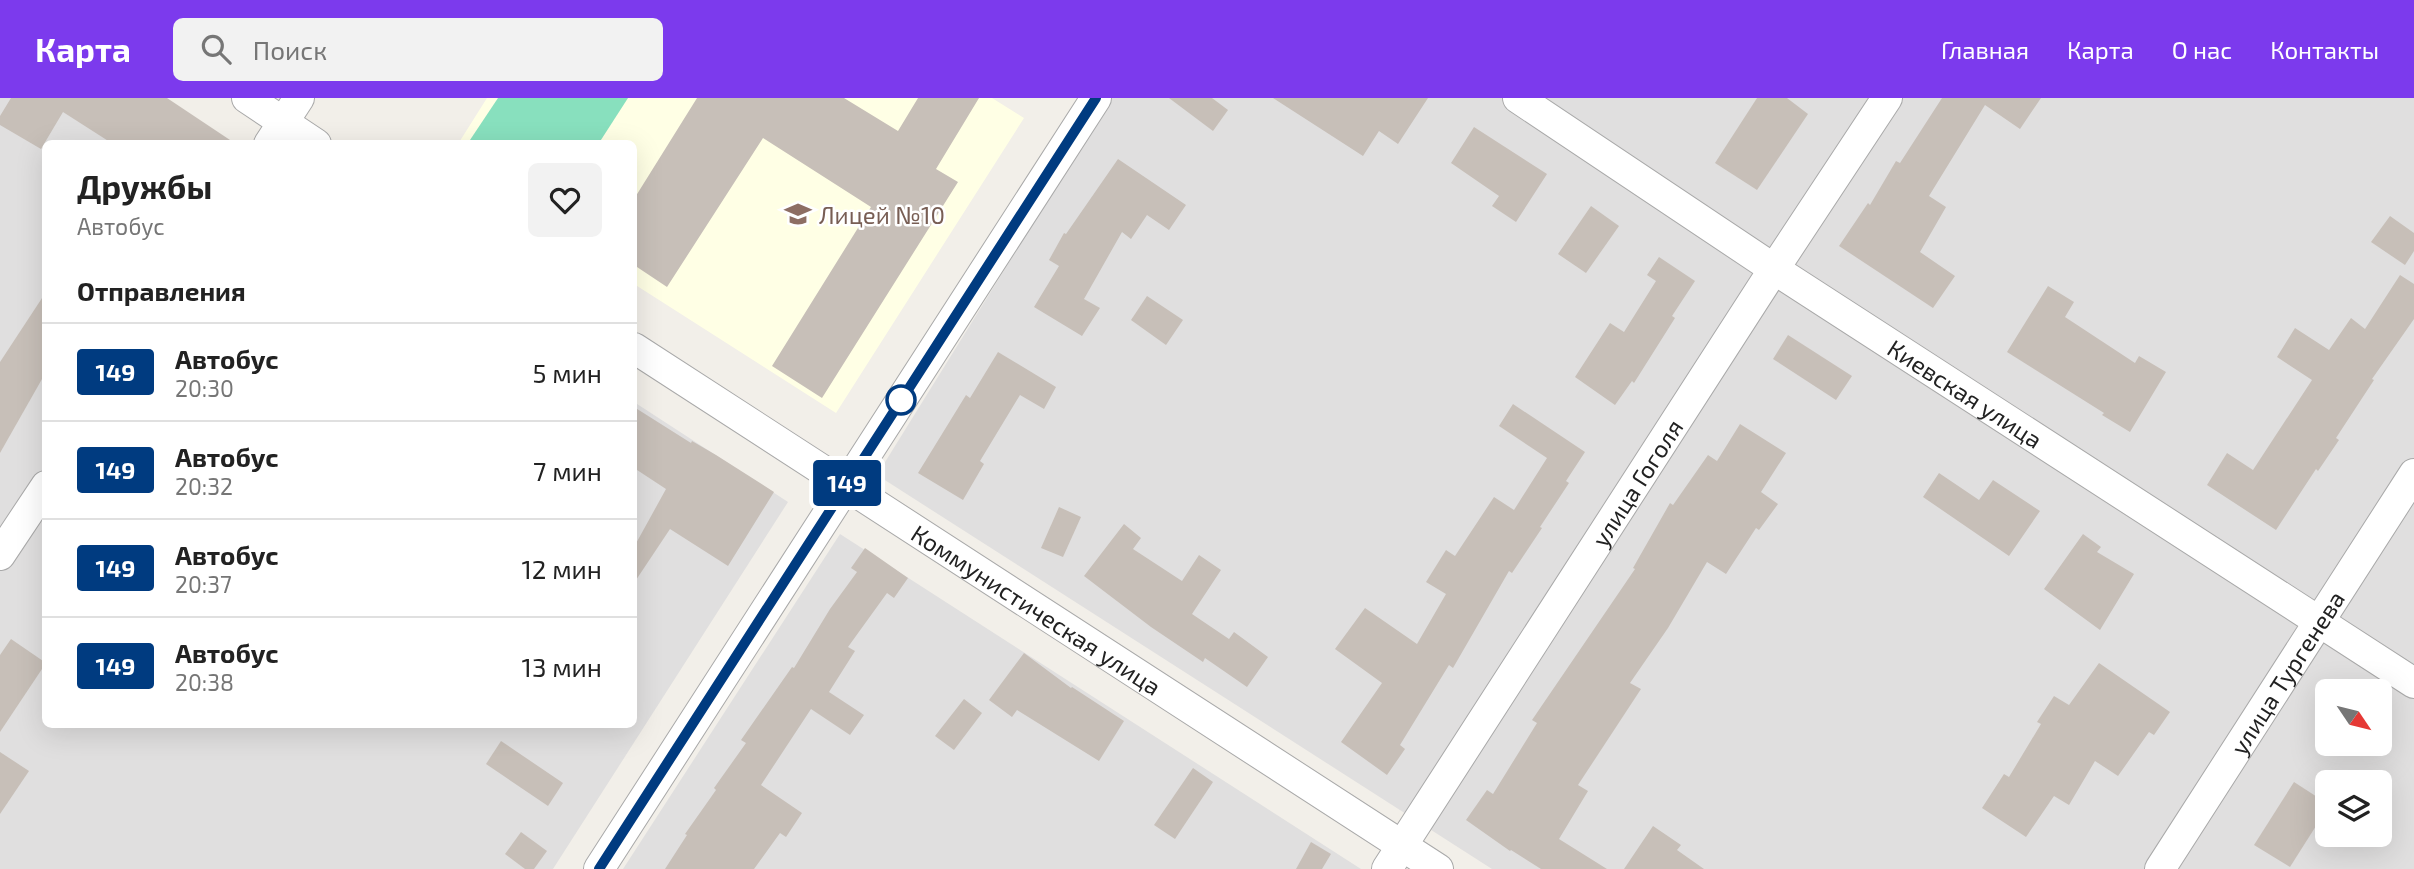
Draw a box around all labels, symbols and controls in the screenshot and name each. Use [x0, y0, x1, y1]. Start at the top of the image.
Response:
search box [173, 18, 663, 81]
text: Карта [35, 29, 131, 69]
icon: search [197, 30, 235, 68]
text: Поиск [253, 34, 327, 65]
text: Главная [1941, 35, 2029, 64]
text: Карта [2067, 35, 2134, 64]
text: О нас [2172, 35, 2232, 64]
text: Контакты [2270, 35, 2379, 64]
button: heart [528, 163, 602, 237]
text: Дружбы [77, 166, 212, 206]
school or university icon: Лицей №10 [783, 199, 813, 229]
place label: Лицей №10 [819, 200, 945, 229]
text: Автобус [77, 212, 165, 240]
text: Отправления [77, 275, 246, 306]
street label: Киевская улица [1883, 332, 2048, 453]
text: Автобус [175, 343, 278, 374]
text: 149 [96, 357, 135, 386]
text: 5 мин [532, 357, 602, 388]
text: 20:30 [175, 374, 234, 402]
unlabelled marker [886, 385, 916, 415]
street label: улица Гоголя [1585, 413, 1688, 552]
text: Автобус [175, 441, 278, 472]
text: 149 [96, 455, 135, 484]
text: 7 мин [533, 455, 602, 486]
line badge: 149 [807, 460, 887, 506]
text: 149 [827, 468, 867, 497]
text: 20:32 [175, 472, 233, 500]
street label: Коммунистическая улица [907, 518, 1167, 700]
text: Автобус [175, 539, 278, 570]
text: 149 [96, 553, 135, 582]
text: 12 мин [521, 553, 602, 584]
text: 20:37 [175, 570, 232, 598]
street label: улица Тургенева [2223, 585, 2350, 760]
text: Автобус [175, 637, 278, 668]
text: 149 [96, 651, 135, 680]
text: 13 мин [522, 651, 602, 682]
text: 20:38 [175, 668, 234, 696]
north arrow [2315, 679, 2392, 756]
map controls [2315, 679, 2392, 847]
button: layers [2315, 770, 2392, 847]

